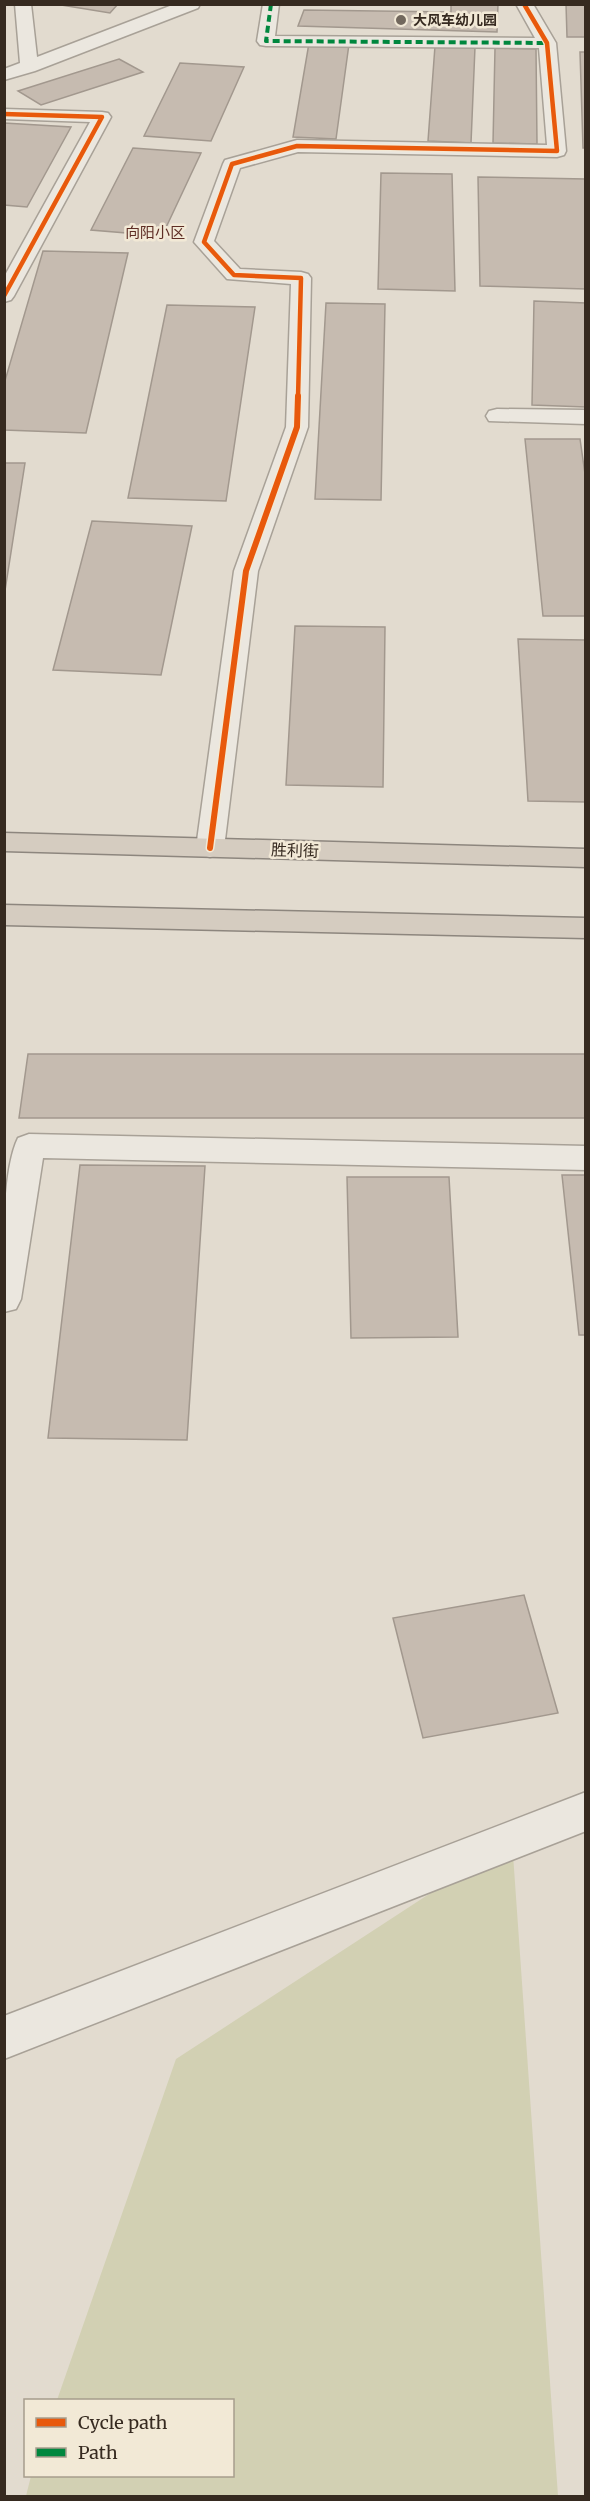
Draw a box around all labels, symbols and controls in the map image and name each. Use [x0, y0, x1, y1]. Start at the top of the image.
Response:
place label: 大风车幼儿园 [413, 11, 497, 29]
marker: 大风车幼儿园 [394, 13, 408, 27]
district label: 向阳小区 [125, 223, 185, 242]
street label: 胜利街 [271, 839, 319, 861]
legend [24, 2399, 234, 2477]
text: Cycle path [78, 2411, 168, 2434]
text: Path [78, 2441, 118, 2464]

